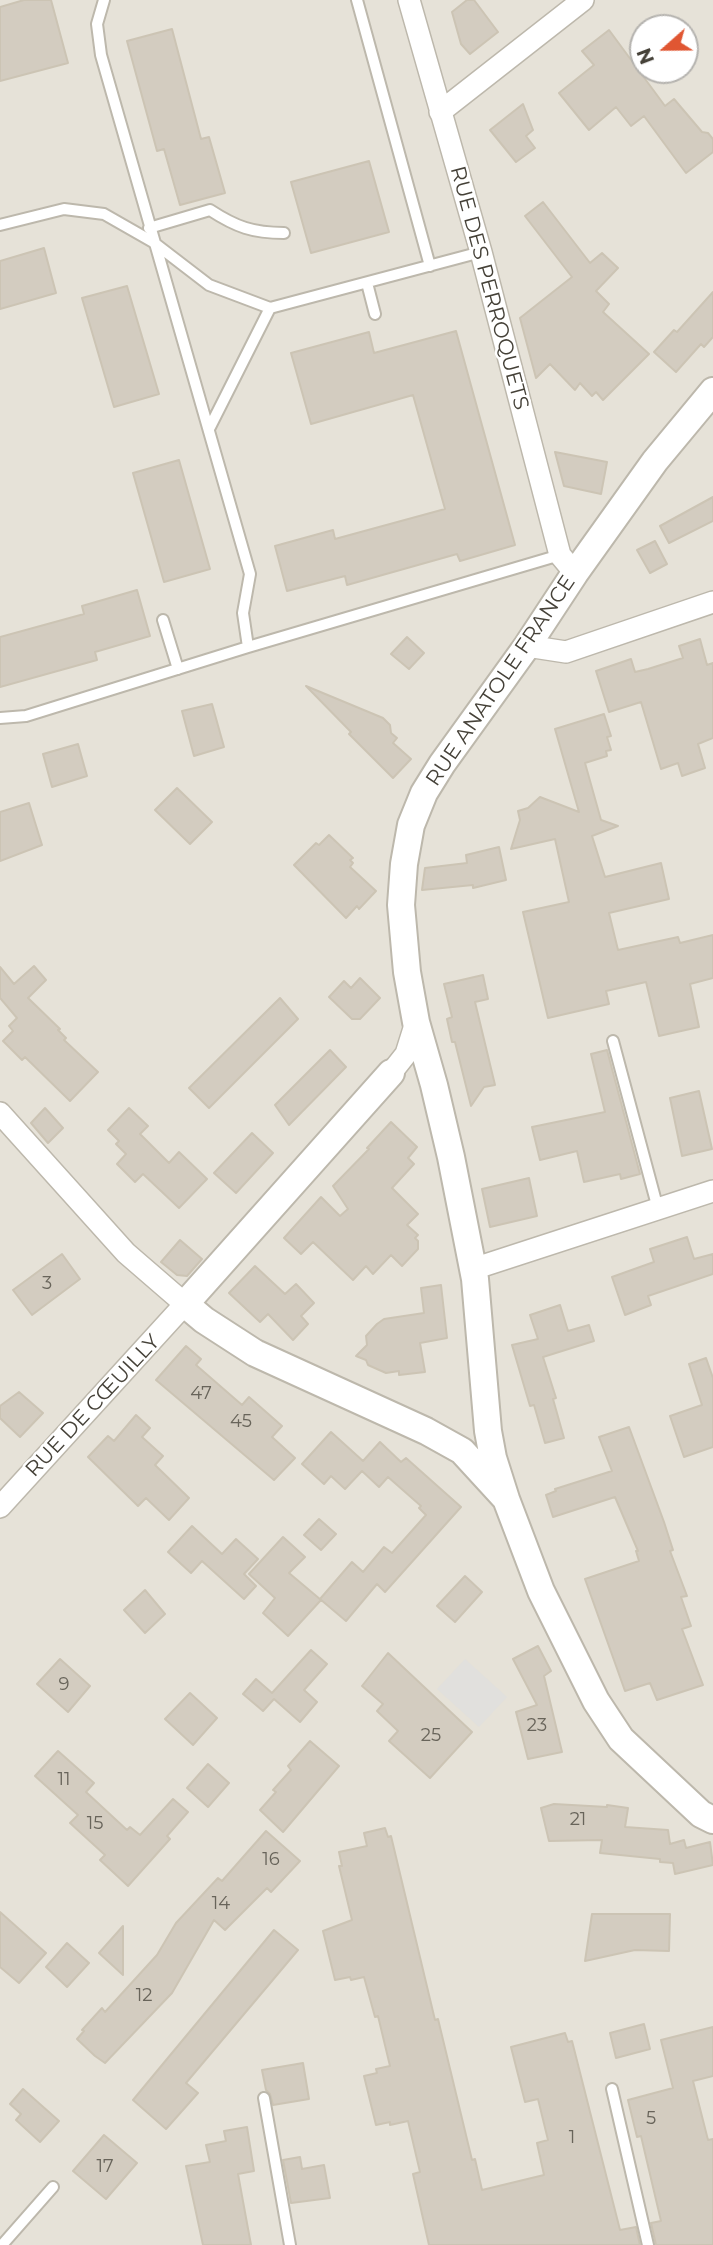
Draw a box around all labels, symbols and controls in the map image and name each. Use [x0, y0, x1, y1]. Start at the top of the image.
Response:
north arrow [629, 14, 699, 84]
text: N [632, 45, 659, 67]
street label: RUE DES PERROQUETS [444, 163, 534, 413]
street label: RUE ANATOLE FRANCE [421, 571, 581, 791]
house number: 3 [42, 1273, 52, 1295]
street label: RUE DE CŒUILLY [21, 1330, 165, 1482]
house number: 47 [190, 1383, 212, 1405]
house number: 45 [230, 1411, 252, 1433]
house number: 9 [59, 1674, 69, 1696]
house number: 23 [527, 1715, 547, 1737]
house number: 25 [421, 1725, 441, 1747]
house number: 11 [58, 1769, 70, 1791]
house number: 21 [570, 1809, 586, 1831]
house number: 15 [87, 1813, 103, 1835]
house number: 16 [262, 1849, 280, 1871]
house number: 14 [212, 1893, 230, 1915]
house number: 12 [136, 1985, 152, 2007]
house number: 5 [646, 2108, 656, 2130]
house number: 1 [569, 2127, 575, 2149]
house number: 17 [96, 2156, 114, 2178]

